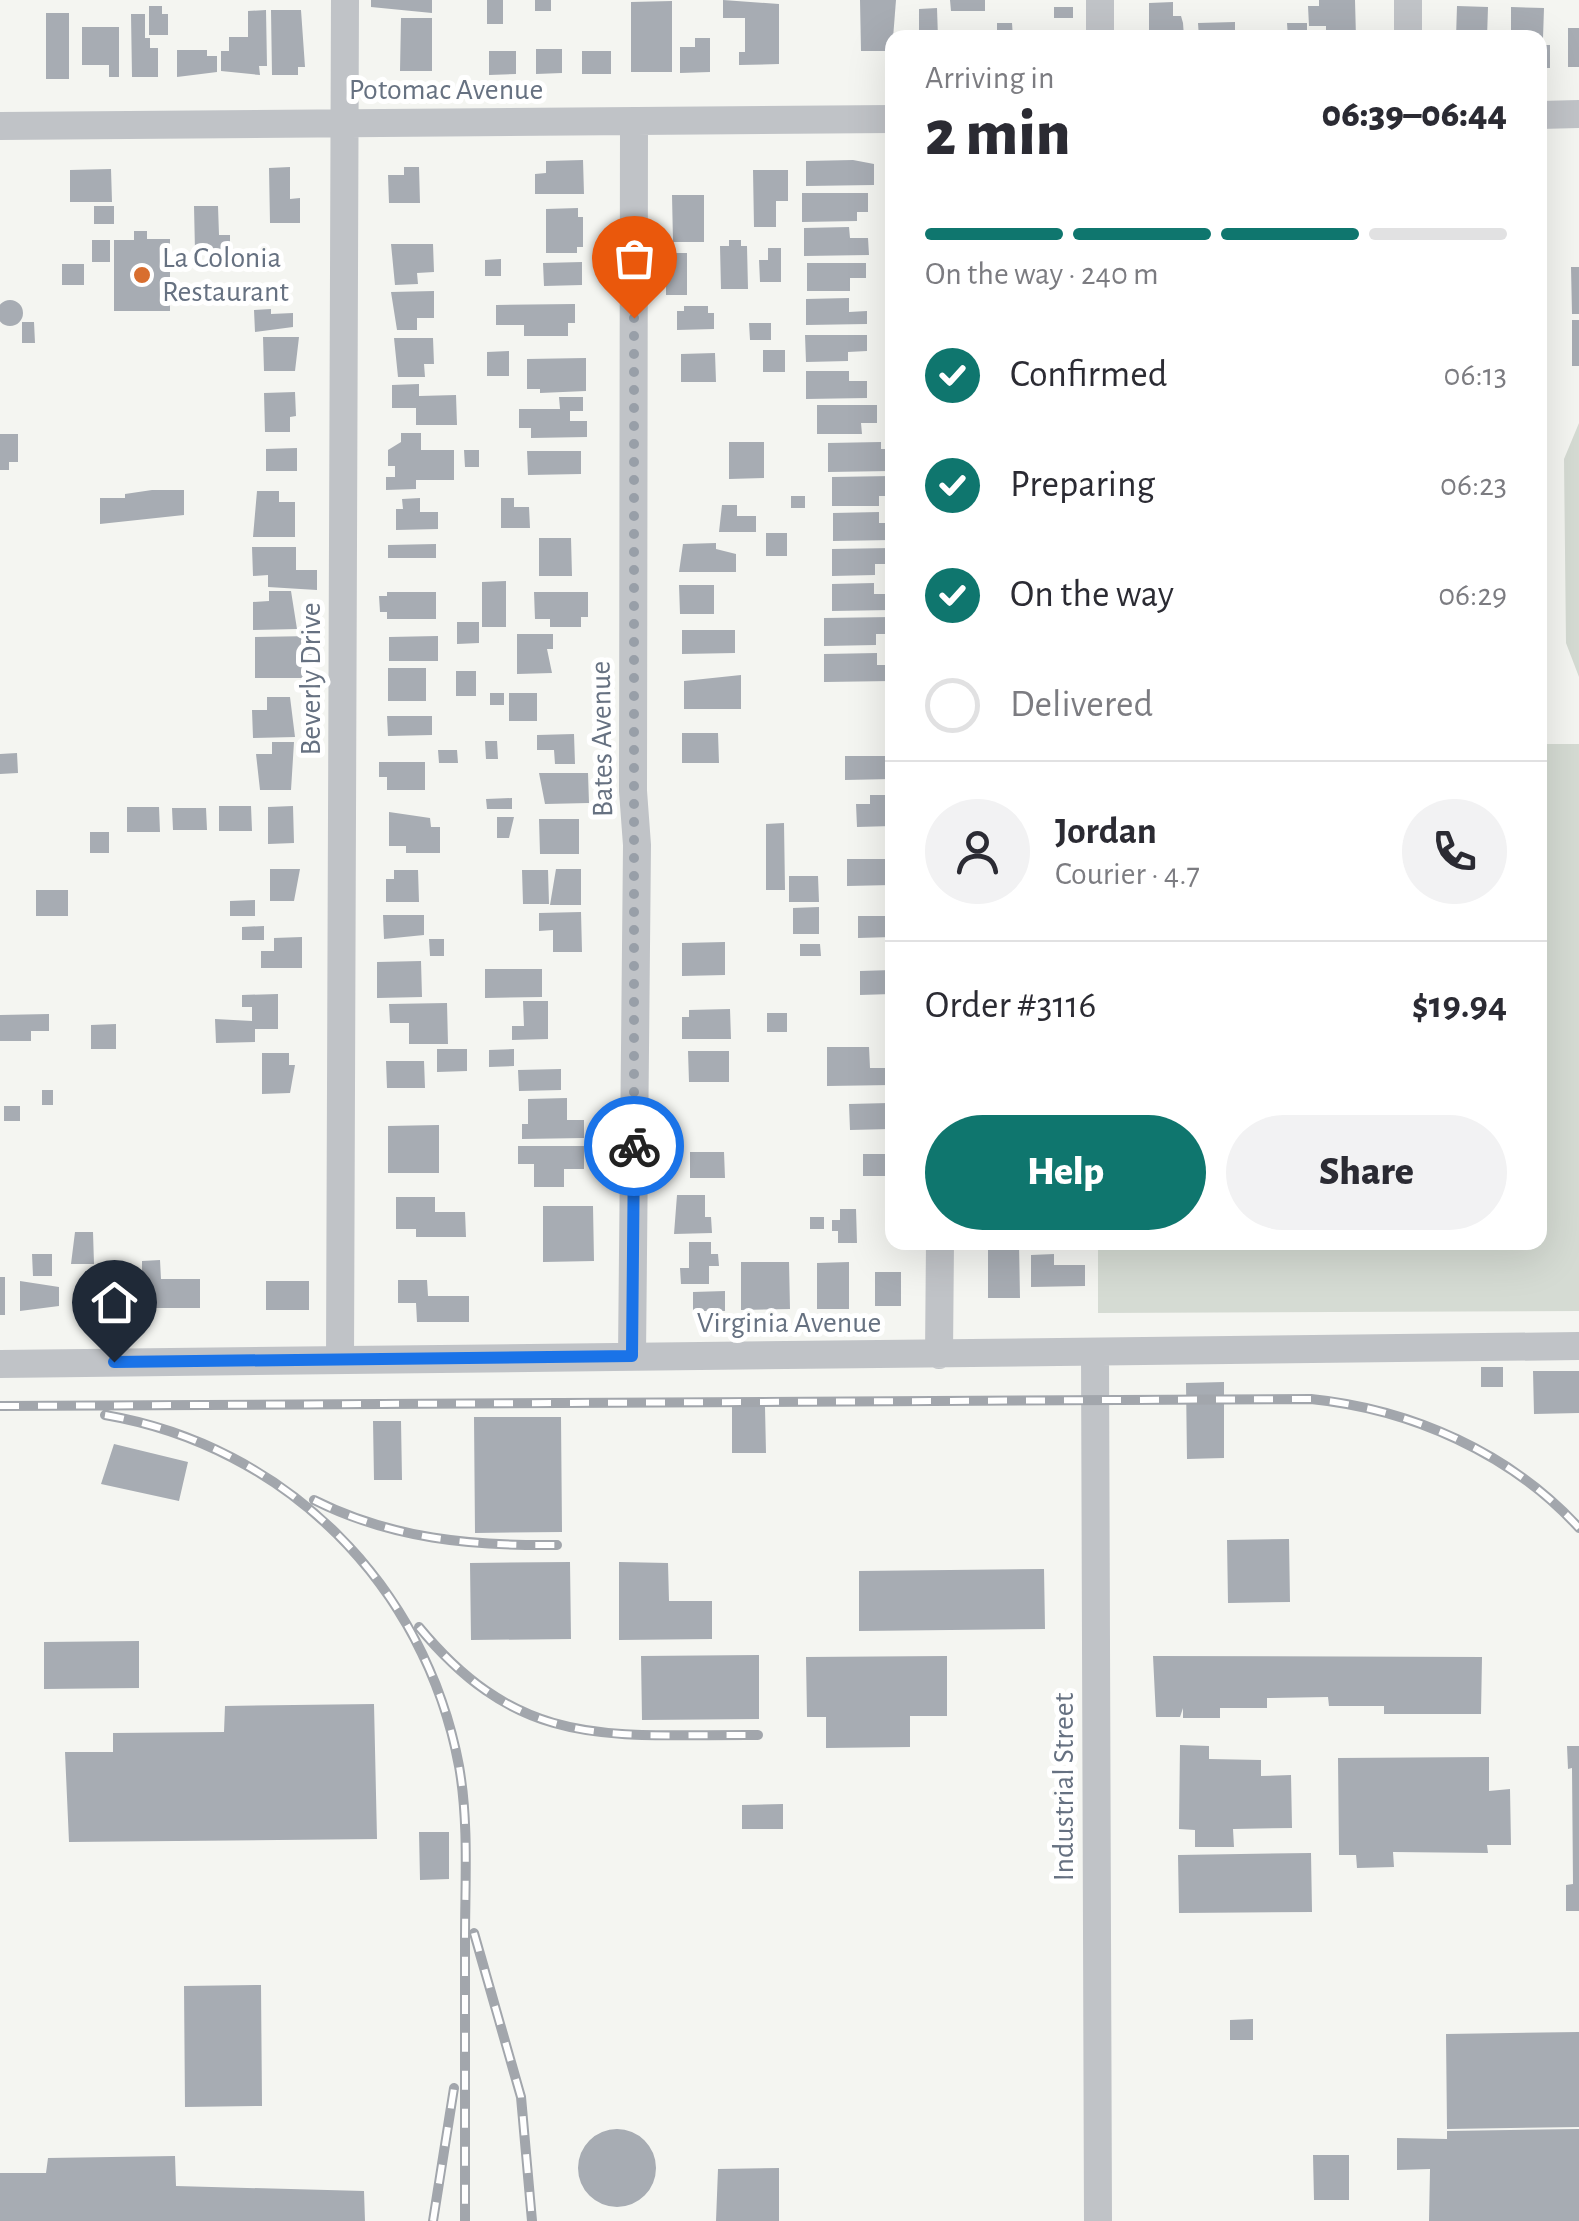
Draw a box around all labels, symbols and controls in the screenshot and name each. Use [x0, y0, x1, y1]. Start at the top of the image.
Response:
text: Arriving in [925, 62, 1054, 94]
street label: Potomac Avenue [349, 75, 543, 105]
text: 06:39–06:44 [1322, 96, 1507, 134]
text: 2 min [925, 102, 1071, 167]
pin [592, 216, 677, 319]
icon: bag [607, 231, 662, 286]
place label: La Colonia Restaurant [162, 243, 289, 307]
text: On the way · 240 m [925, 258, 1159, 290]
marker: La Colonia Restaurant [131, 264, 153, 286]
icon: check [925, 348, 980, 403]
text: Confirmed [1010, 356, 1167, 394]
text: 06:13 [1444, 359, 1507, 391]
icon: check [925, 458, 980, 513]
text: Preparing [1010, 466, 1155, 504]
text: 06:23 [1440, 469, 1507, 501]
icon: check [925, 568, 980, 623]
text: On the way [1010, 576, 1174, 614]
text: 06:29 [1438, 579, 1507, 611]
street label: Beverly Drive [296, 603, 326, 756]
street label: Bates Avenue [586, 661, 618, 817]
text: Delivered [1010, 686, 1153, 724]
button: person [925, 799, 1030, 904]
button: phone [1402, 799, 1507, 904]
text: Jordan [1055, 813, 1157, 851]
text: Courier · 4.7 [1055, 858, 1200, 890]
text: Order #3116 [925, 987, 1096, 1025]
text: $19.94 [1412, 987, 1507, 1025]
courier [584, 1096, 684, 1196]
button: Help [925, 1115, 1206, 1230]
button: Share [1226, 1115, 1507, 1230]
icon: bike [607, 1119, 662, 1174]
pin [72, 1260, 157, 1363]
icon: home [87, 1275, 142, 1330]
street label: Virginia Avenue [697, 1308, 881, 1338]
street label: Industrial Street [1049, 1692, 1079, 1881]

